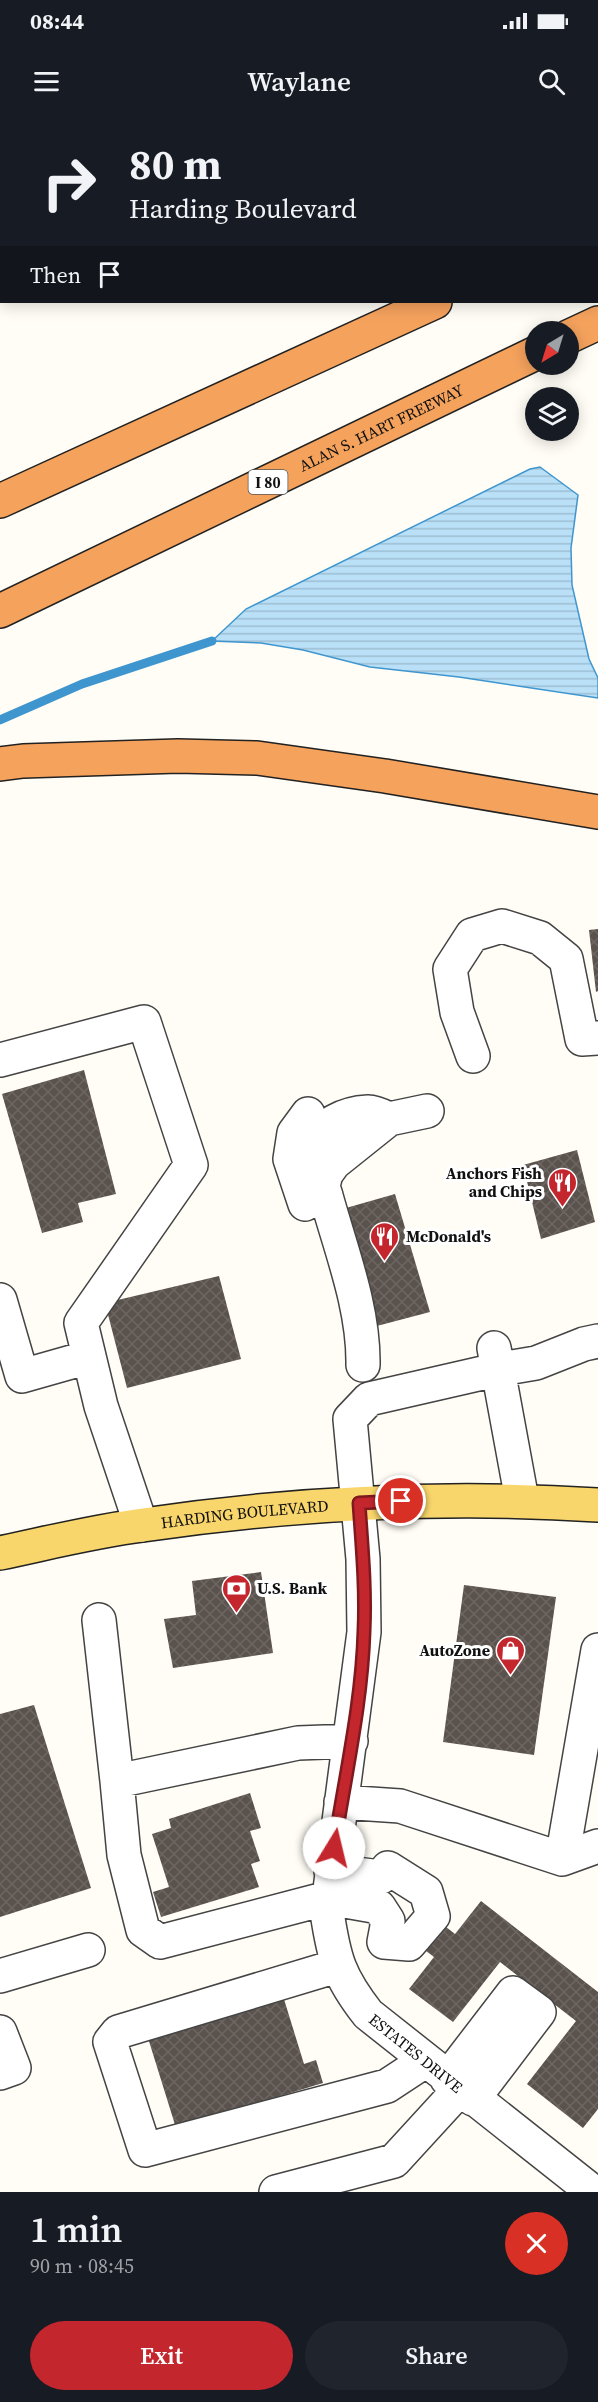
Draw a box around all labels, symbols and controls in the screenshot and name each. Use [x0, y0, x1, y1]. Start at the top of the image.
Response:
text: 08:44 [30, 6, 84, 36]
text: Waylane [247, 63, 351, 100]
icon: menu [30, 65, 63, 98]
icon: search [535, 65, 568, 98]
text: 80 m [129, 135, 222, 193]
icon: right [30, 144, 108, 222]
text: Harding Boulevard [129, 190, 357, 227]
icon: arrive [93, 258, 126, 291]
text: Then [30, 260, 81, 290]
north arrow [525, 321, 579, 375]
map controls [525, 321, 579, 441]
street label: ALAN S. HART FREEWAY [295, 379, 467, 477]
button: layers [525, 387, 579, 441]
road number: I 80 [248, 470, 288, 494]
place label: Anchors Fish and Chips [446, 1162, 542, 1202]
restaurant icon: Anchors Fish and Chips [547, 1166, 579, 1208]
restaurant icon: McDonald's [369, 1220, 401, 1262]
place label: McDonald's [406, 1225, 491, 1247]
pin [375, 1475, 426, 1526]
icon: arrive [384, 1484, 417, 1517]
street label: HARDING BOULEVARD [159, 1494, 329, 1533]
bank icon: U.S. Bank [220, 1572, 252, 1614]
place label: U.S. Bank [257, 1577, 328, 1599]
shop icon: AutoZone [495, 1634, 527, 1676]
place label: AutoZone [419, 1639, 490, 1661]
position arrow [302, 1816, 366, 1880]
street label: ESTATES DRIVE [364, 2008, 468, 2098]
text: 1 min [30, 2205, 122, 2254]
button: close [505, 2212, 568, 2275]
text: 90 m · 08:45 [30, 2252, 134, 2280]
button: Exit [30, 2321, 293, 2390]
button: Share [305, 2321, 568, 2390]

